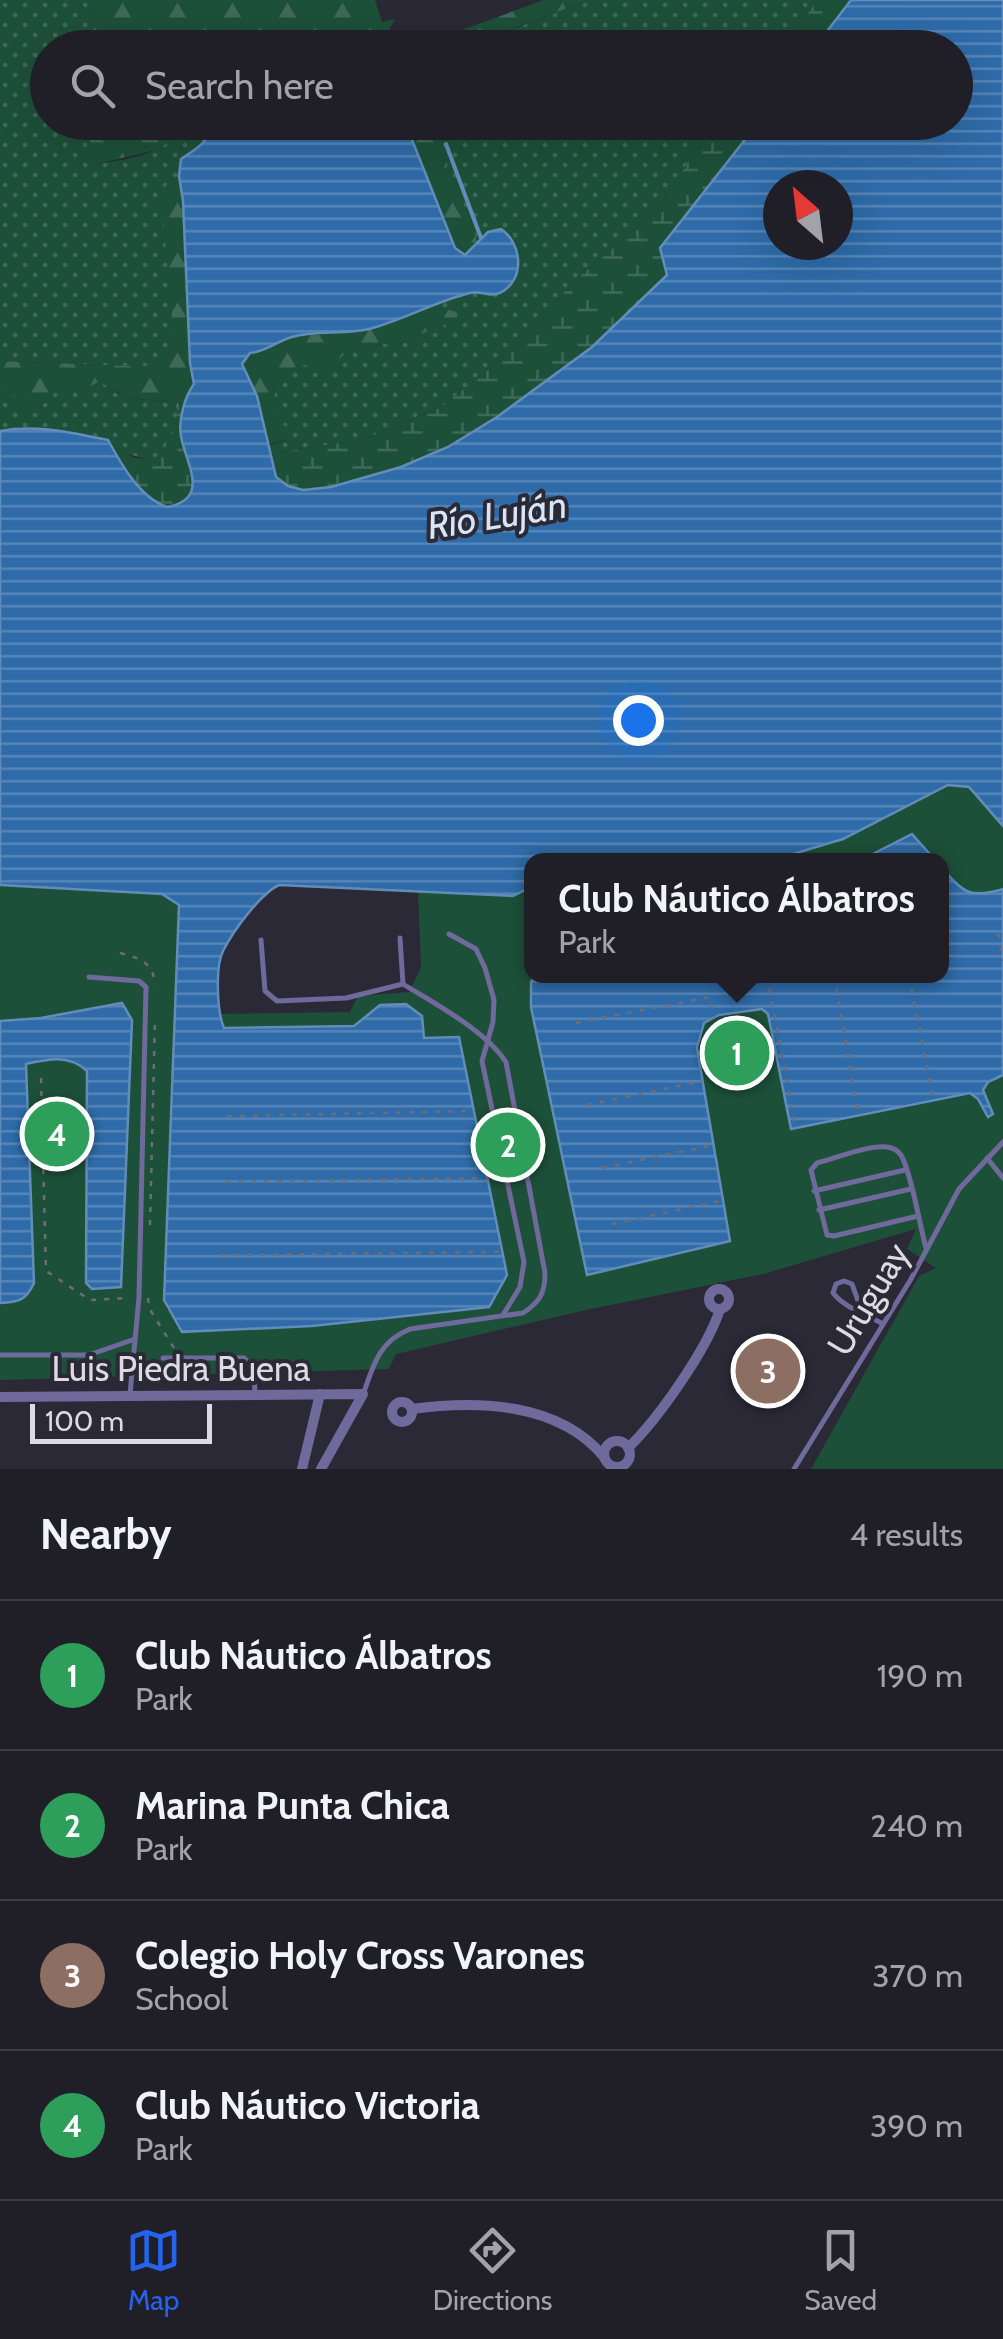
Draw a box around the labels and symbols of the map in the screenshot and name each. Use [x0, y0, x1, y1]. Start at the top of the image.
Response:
north arrow [763, 170, 853, 260]
water label: Río Luján [424, 481, 570, 549]
your location [613, 695, 664, 746]
pin: 1 [704, 1016, 770, 1090]
pin: 4 [24, 1096, 90, 1172]
pin: 2 [476, 1108, 540, 1182]
street label: Uruguay [818, 1235, 918, 1363]
pin: 3 [736, 1334, 800, 1408]
street label: Luis Piedra Buena [52, 1347, 311, 1390]
scale bar [30, 1399, 212, 1444]

